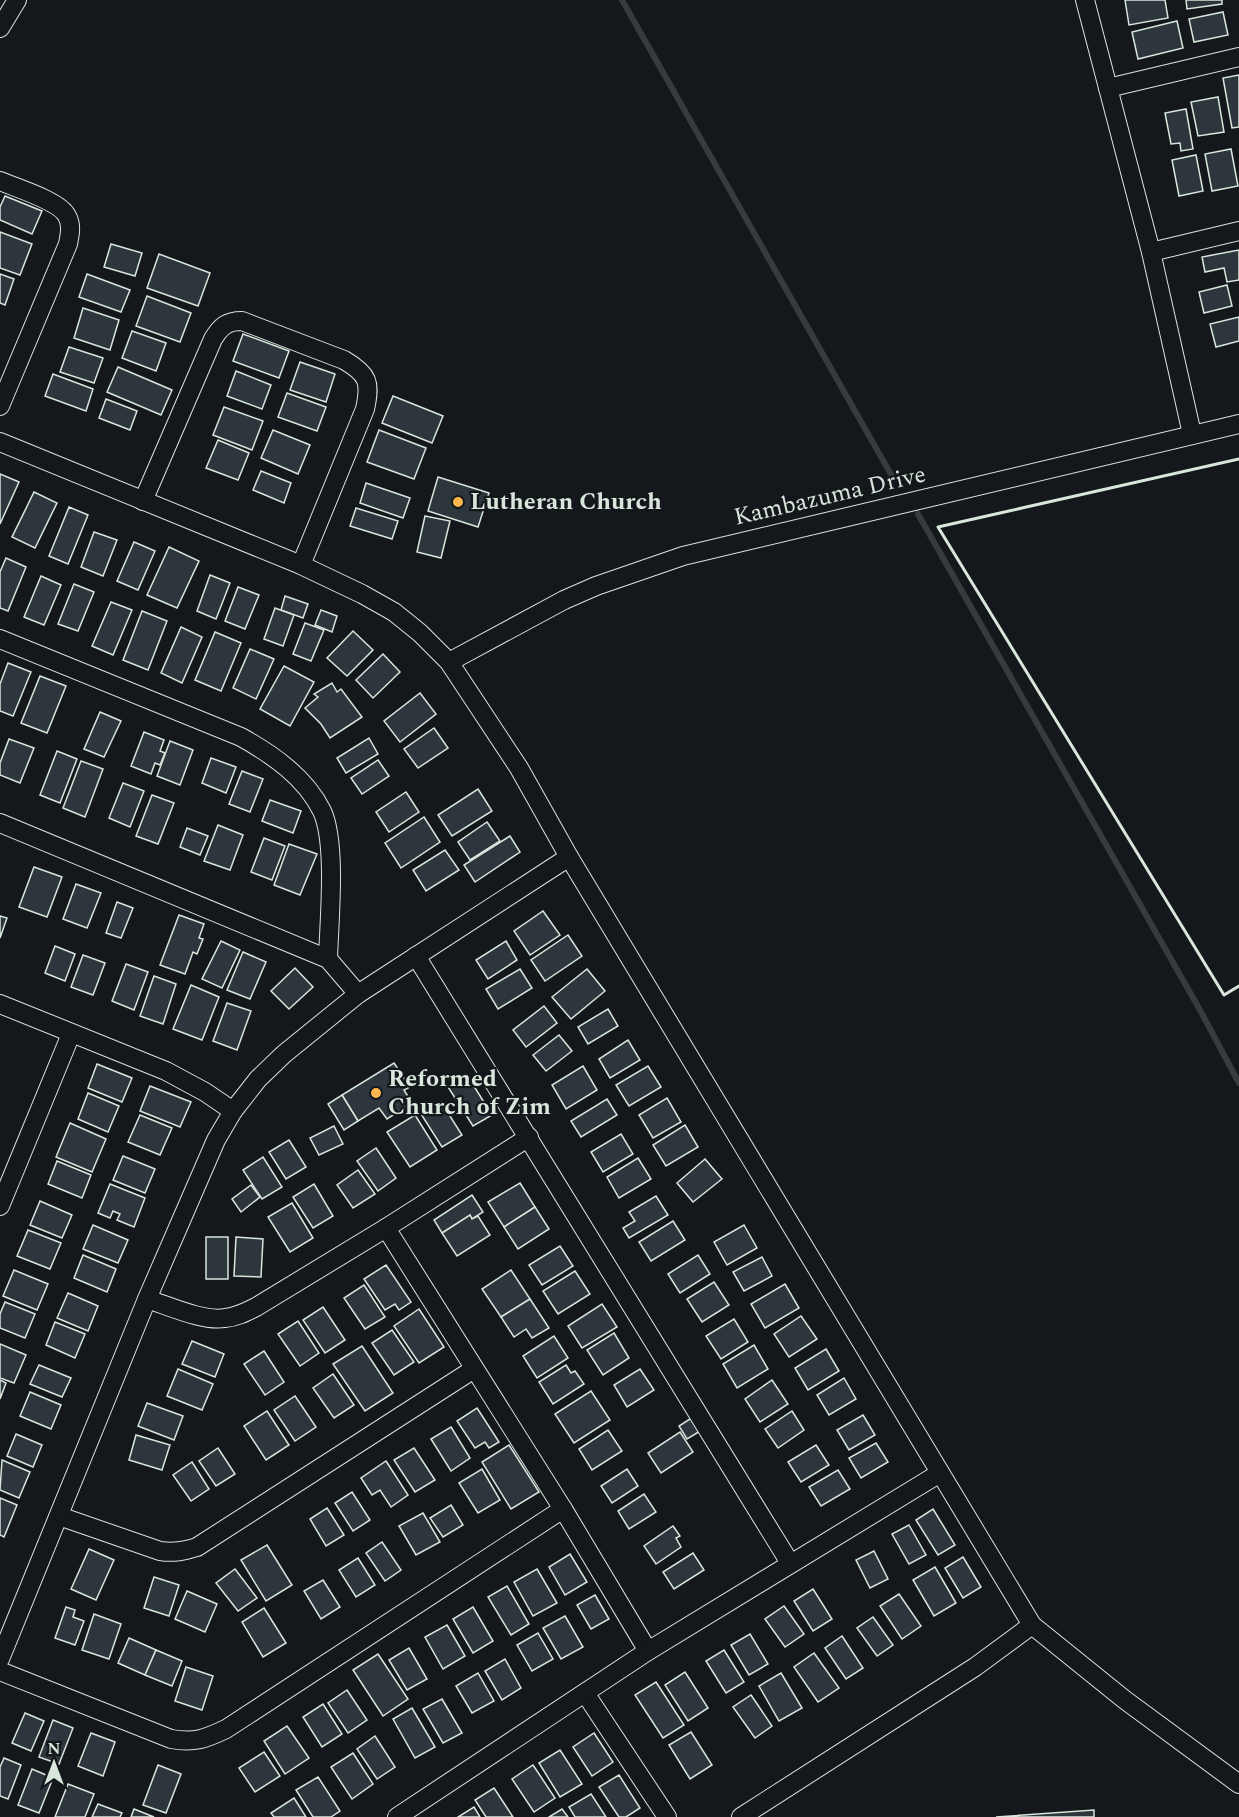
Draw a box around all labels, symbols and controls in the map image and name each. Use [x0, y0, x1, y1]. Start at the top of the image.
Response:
street label: Kambazuma Drive [730, 456, 930, 536]
place label: Lutheran Church [470, 484, 662, 520]
marker: Lutheran Church [451, 495, 465, 509]
place label: Reformed Church of Zim [388, 1061, 551, 1125]
marker: Reformed Church of Zim [369, 1086, 383, 1100]
north arrow [24, 1733, 84, 1793]
text: N [47, 1737, 61, 1761]

